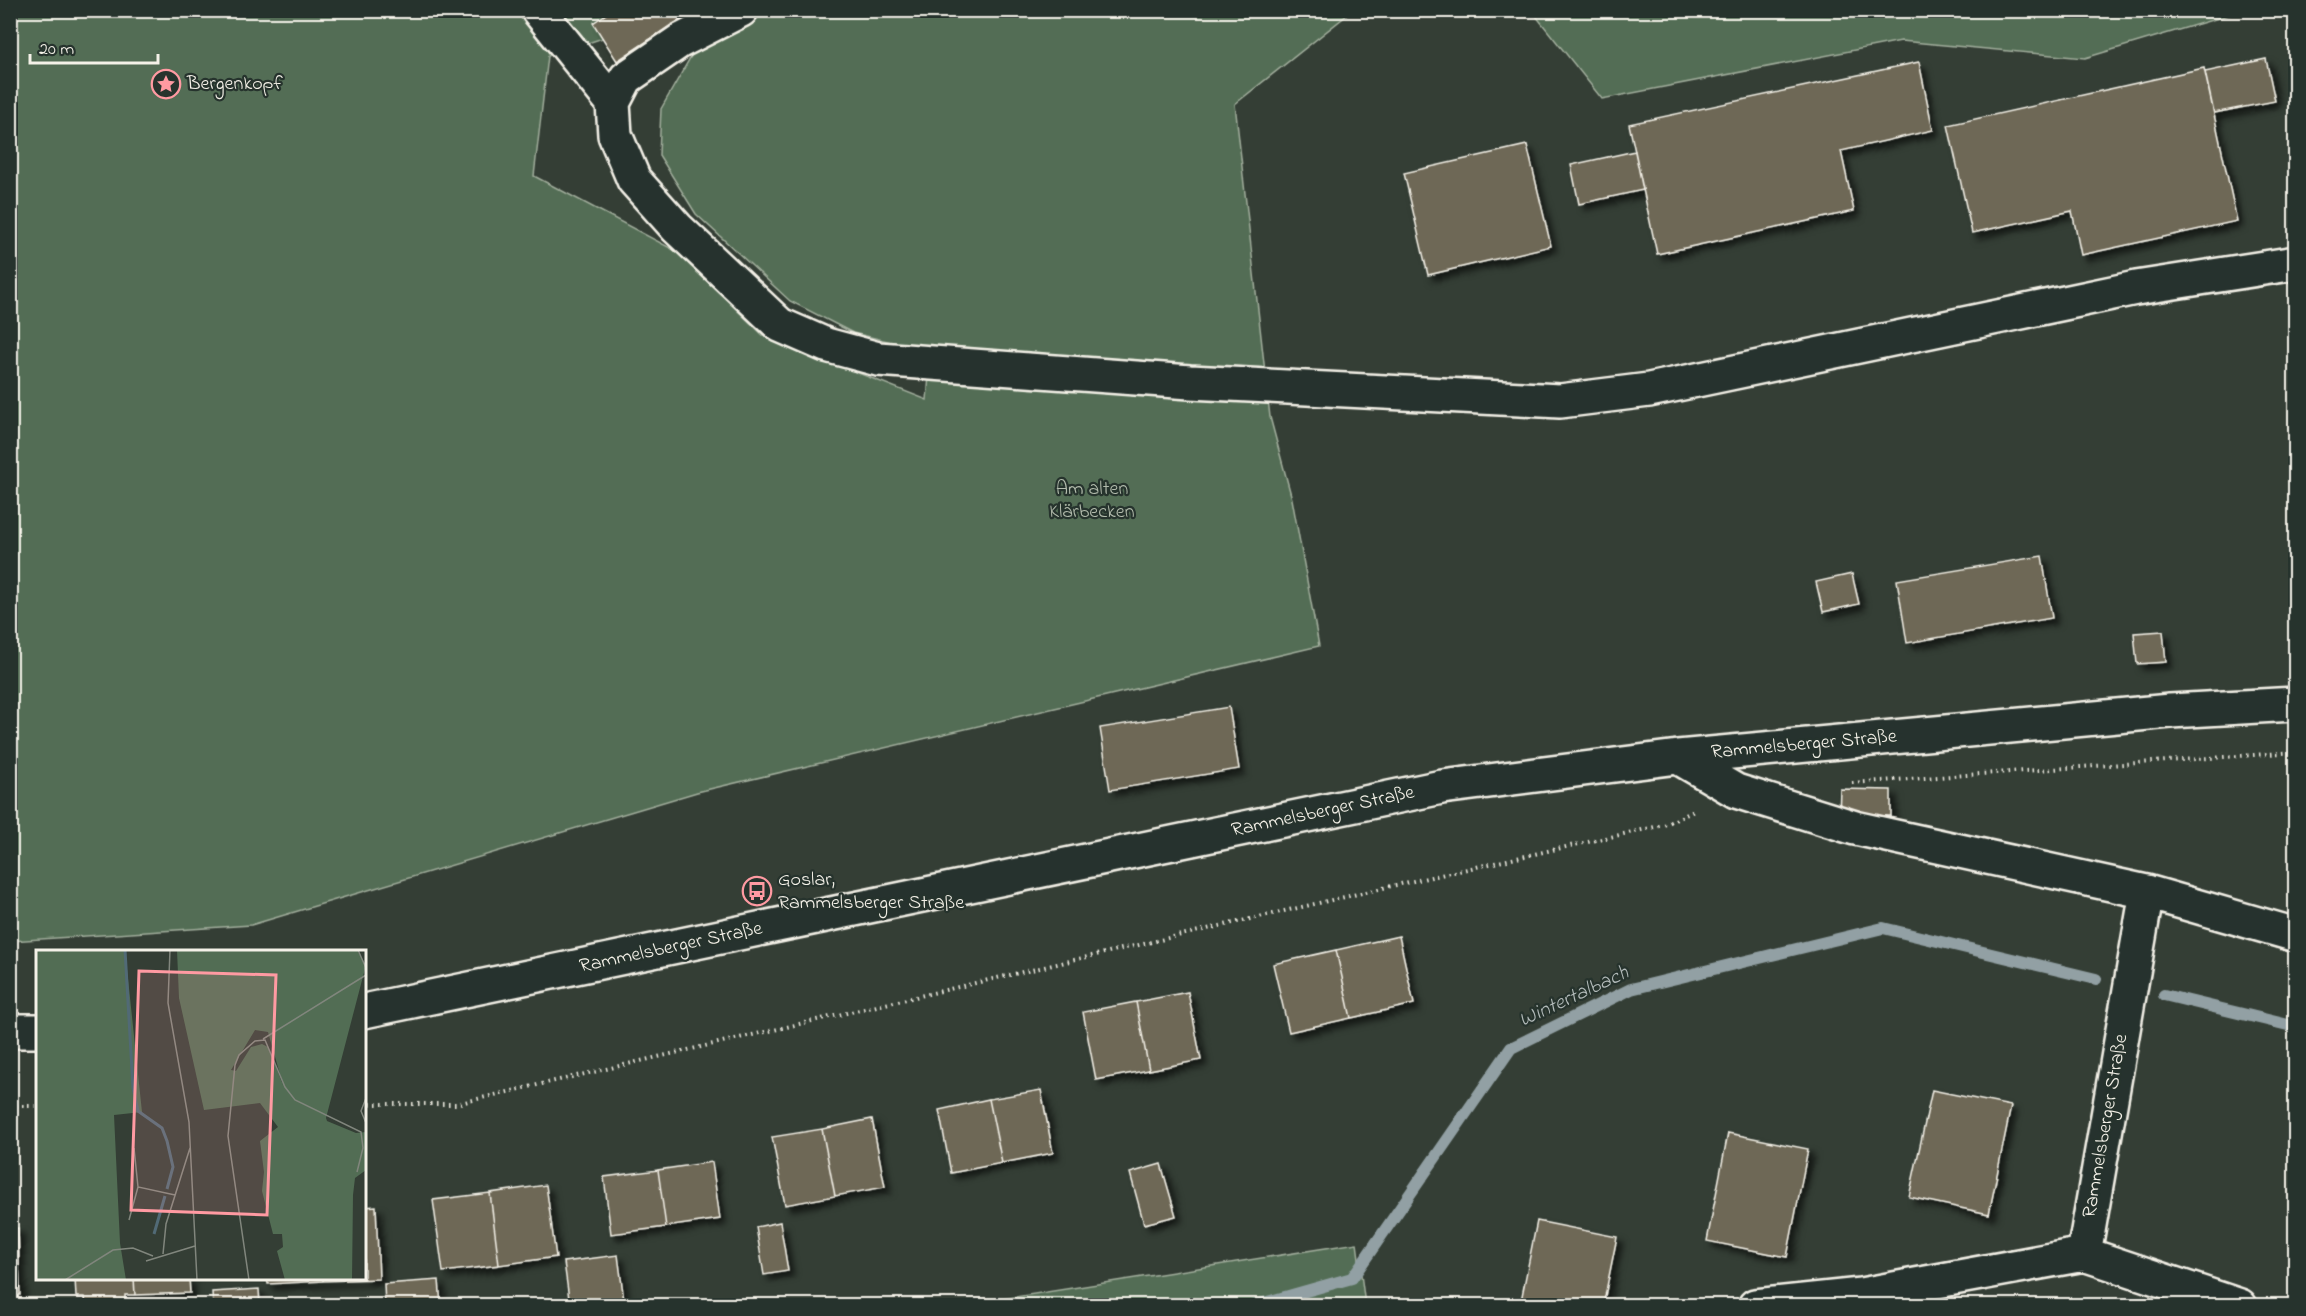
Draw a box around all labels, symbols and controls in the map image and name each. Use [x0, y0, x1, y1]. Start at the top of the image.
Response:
scale bar [30, 27, 158, 65]
text: 20 m [39, 37, 74, 63]
place icon: Bergenkopf [150, 68, 182, 100]
place label: Bergenkopf [186, 70, 283, 100]
park label: Am alten Klärbecken [1049, 475, 1135, 527]
street label: Rammelsberger Straße [1710, 722, 1898, 769]
street label: Rammelsberger Straße [1229, 778, 1417, 847]
place label: Goslar, Rammelsberger Straße [778, 866, 964, 919]
bus stop icon: Goslar, Rammelsberger Straße [741, 875, 773, 907]
street label: Rammelsberger Straße [577, 914, 765, 983]
inset map [36, 950, 366, 1280]
water label: Wintertalbach [1514, 958, 1635, 1036]
street label: Rammelsberger Straße [2076, 1032, 2137, 1220]

